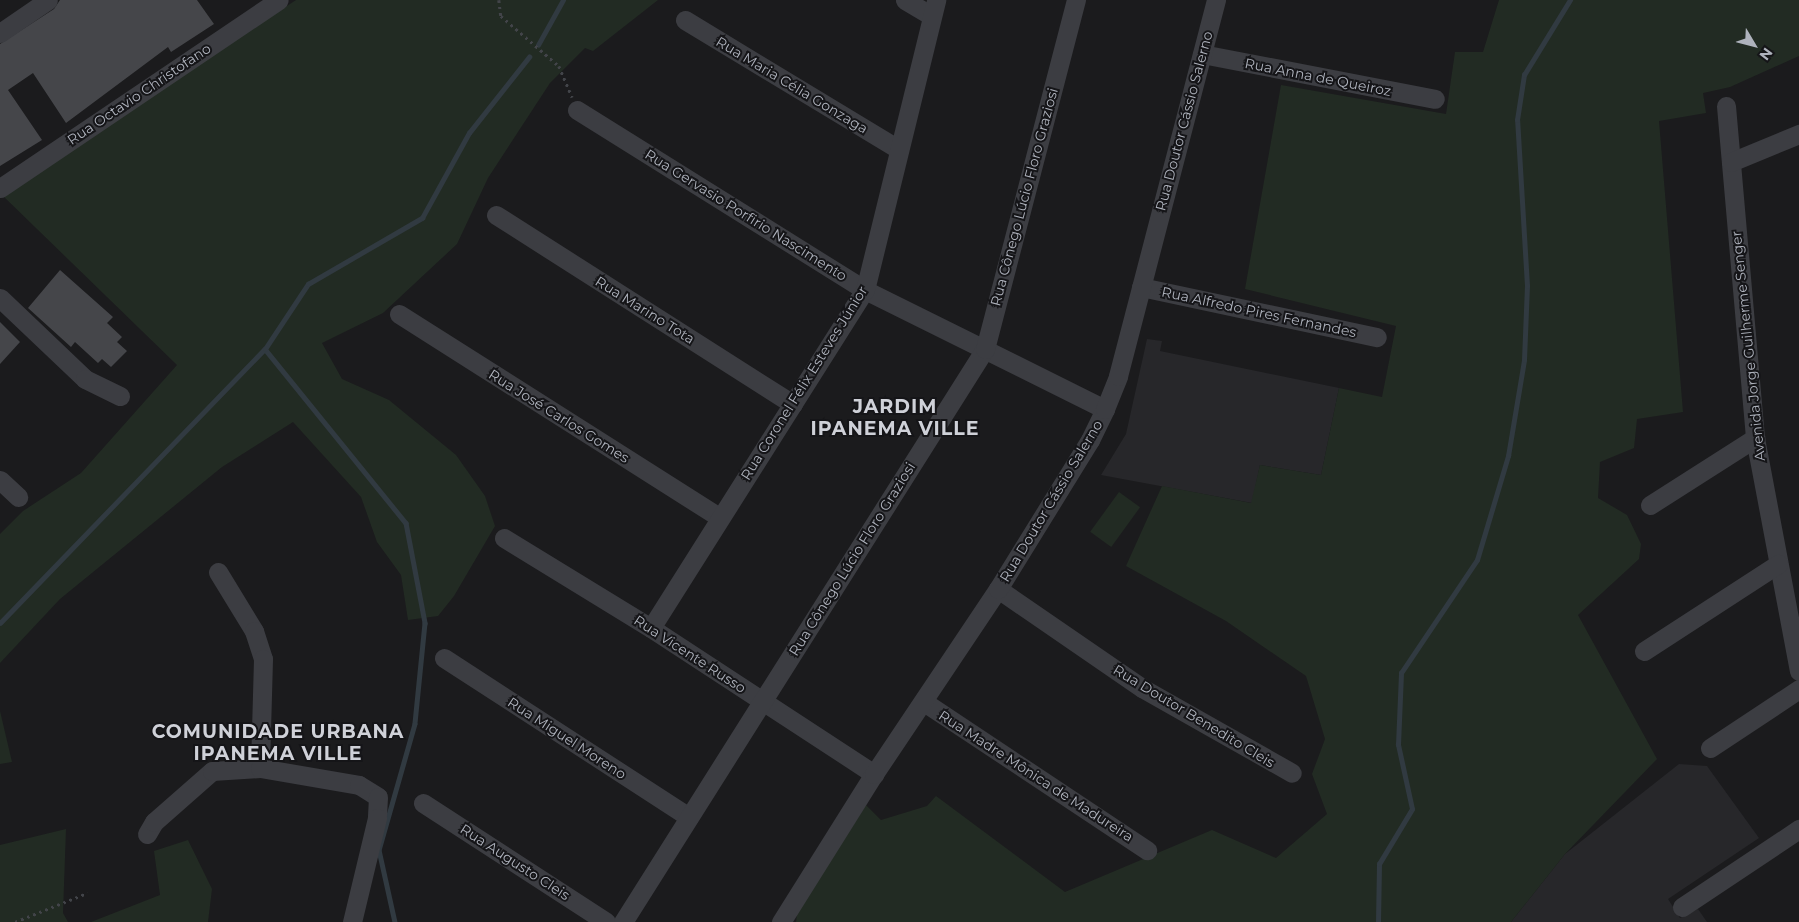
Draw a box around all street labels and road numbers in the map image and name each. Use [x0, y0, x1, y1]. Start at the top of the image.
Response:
street label: Rua Doutor Cássio Salerno [1152, 29, 1216, 213]
street label: Rua Maria Célia Gonzaga [713, 33, 871, 137]
street label: Rua Octavio Christofano [64, 40, 214, 148]
street label: Rua Anna de Queiroz [1243, 55, 1393, 99]
street label: Rua Cônego Lúcio Floro Graziosi [987, 86, 1061, 308]
street label: Rua Gervasio Porfirio Nascimento [642, 146, 850, 284]
street label: Avenida Jorge Guilherme Senger [1728, 230, 1768, 462]
street label: Rua Marino Tota [592, 273, 698, 347]
street label: Rua Coronel Félix Esteves Júnior [737, 283, 871, 483]
street label: Rua Alfredo Pires Fernandes [1160, 283, 1358, 341]
street label: Rua José Carlos Gomes [486, 366, 632, 466]
street label: Rua Doutor Cássio Salerno [996, 417, 1106, 585]
street label: Rua Cônego Lúcio Floro Graziosi [785, 459, 919, 659]
street label: Rua Vicente Russo [631, 612, 749, 696]
street label: Rua Doutor Benedito Cleis [1110, 661, 1278, 771]
street label: Rua Miguel Moreno [505, 693, 629, 783]
street label: Rua Madre Mônica de Madureira [936, 707, 1136, 845]
street label: Rua Augusto Cleis [457, 820, 573, 904]

